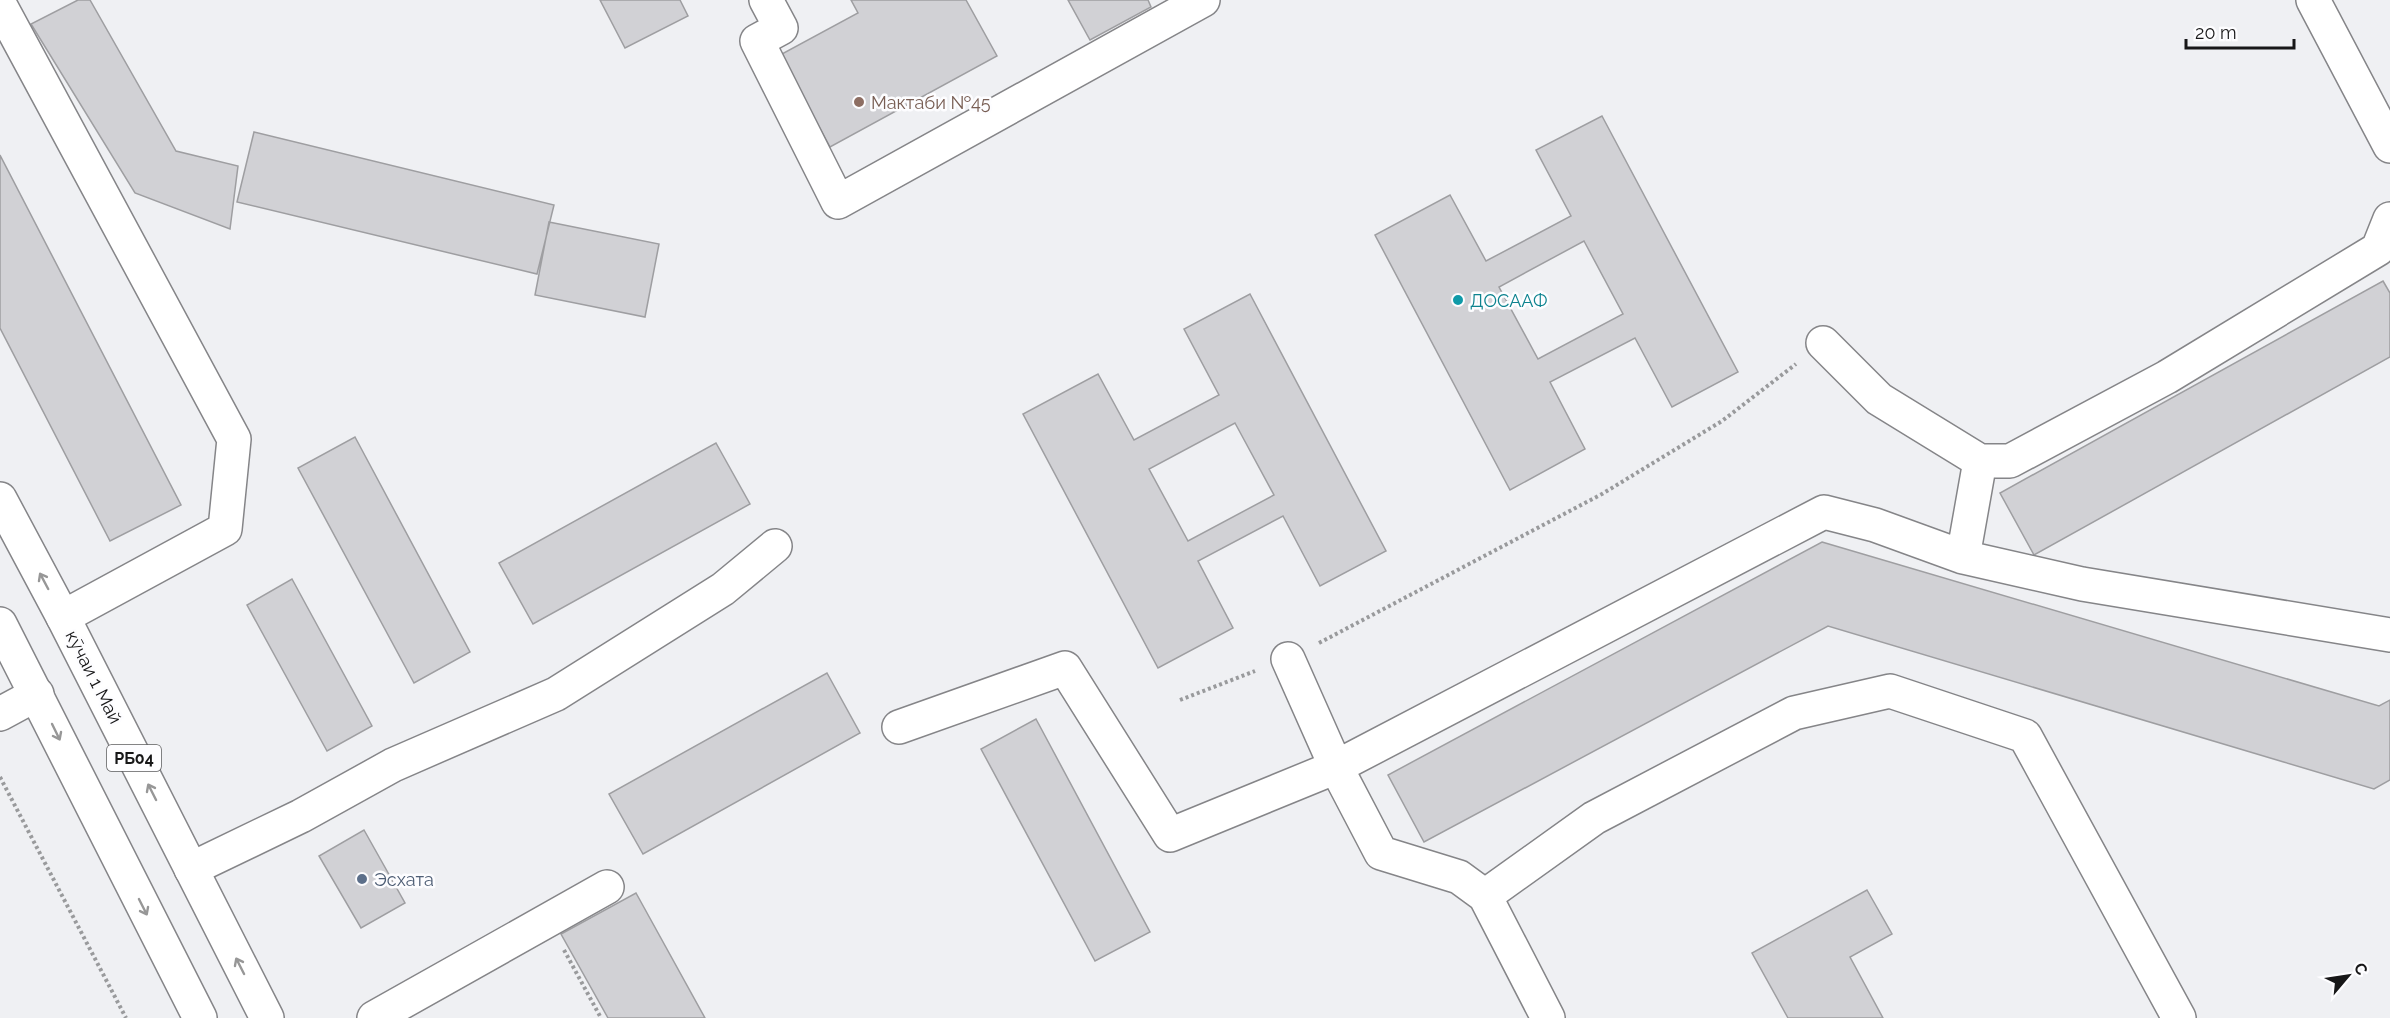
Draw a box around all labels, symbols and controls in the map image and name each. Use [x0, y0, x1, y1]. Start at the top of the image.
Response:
scale bar [2186, 12, 2294, 50]
text: 20 m [2195, 22, 2237, 43]
place label: Мактаби №45 [871, 92, 991, 113]
marker: Мактаби №45 [852, 95, 866, 109]
place label: ДОСААФ [1470, 290, 1548, 311]
marker: ДОСААФ [1451, 293, 1465, 307]
one-way arrow [38, 573, 50, 590]
street label: кӯчаи 1 Май [61, 627, 127, 727]
one-way arrow [50, 723, 62, 741]
road number: РБ04 [107, 745, 161, 771]
one-way arrow [146, 784, 158, 801]
place label: Эсхата [374, 869, 434, 890]
marker: Эсхата [355, 872, 369, 886]
one-way arrow [137, 897, 149, 915]
north arrow [2318, 946, 2378, 1006]
one-way arrow [234, 957, 245, 975]
text: С [2350, 960, 2372, 978]

